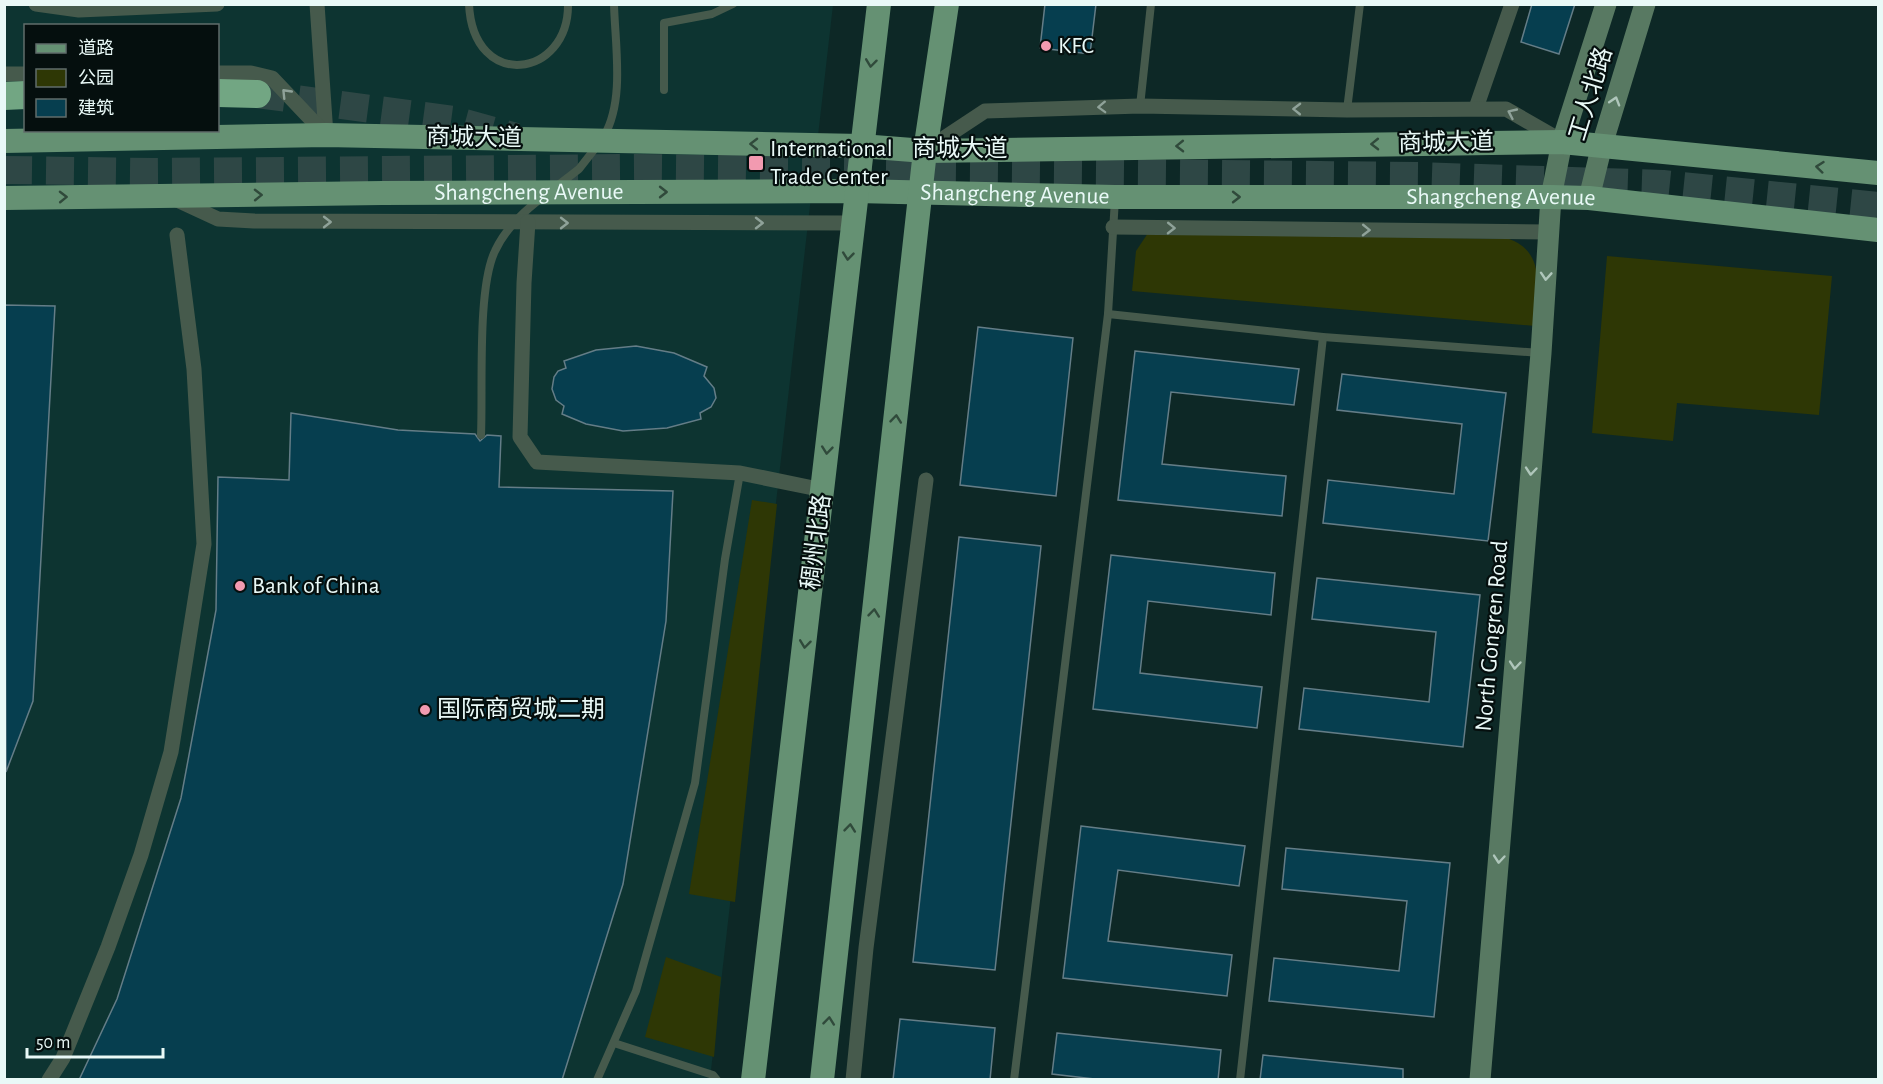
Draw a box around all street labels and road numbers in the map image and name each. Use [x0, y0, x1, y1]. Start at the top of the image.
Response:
street label: 工人北路 [1564, 44, 1617, 143]
street label: 商城大道 [426, 123, 522, 151]
street label: 商城大道 [1398, 128, 1494, 156]
street label: 商城大道 [912, 135, 1008, 161]
street label: Shangcheng Avenue [434, 180, 624, 205]
street label: Shangcheng Avenue [920, 180, 1110, 209]
street label: Shangcheng Avenue [1406, 185, 1597, 211]
street label: 稠州北路 [797, 493, 835, 591]
street label: North Gongren Road [1472, 539, 1512, 733]

